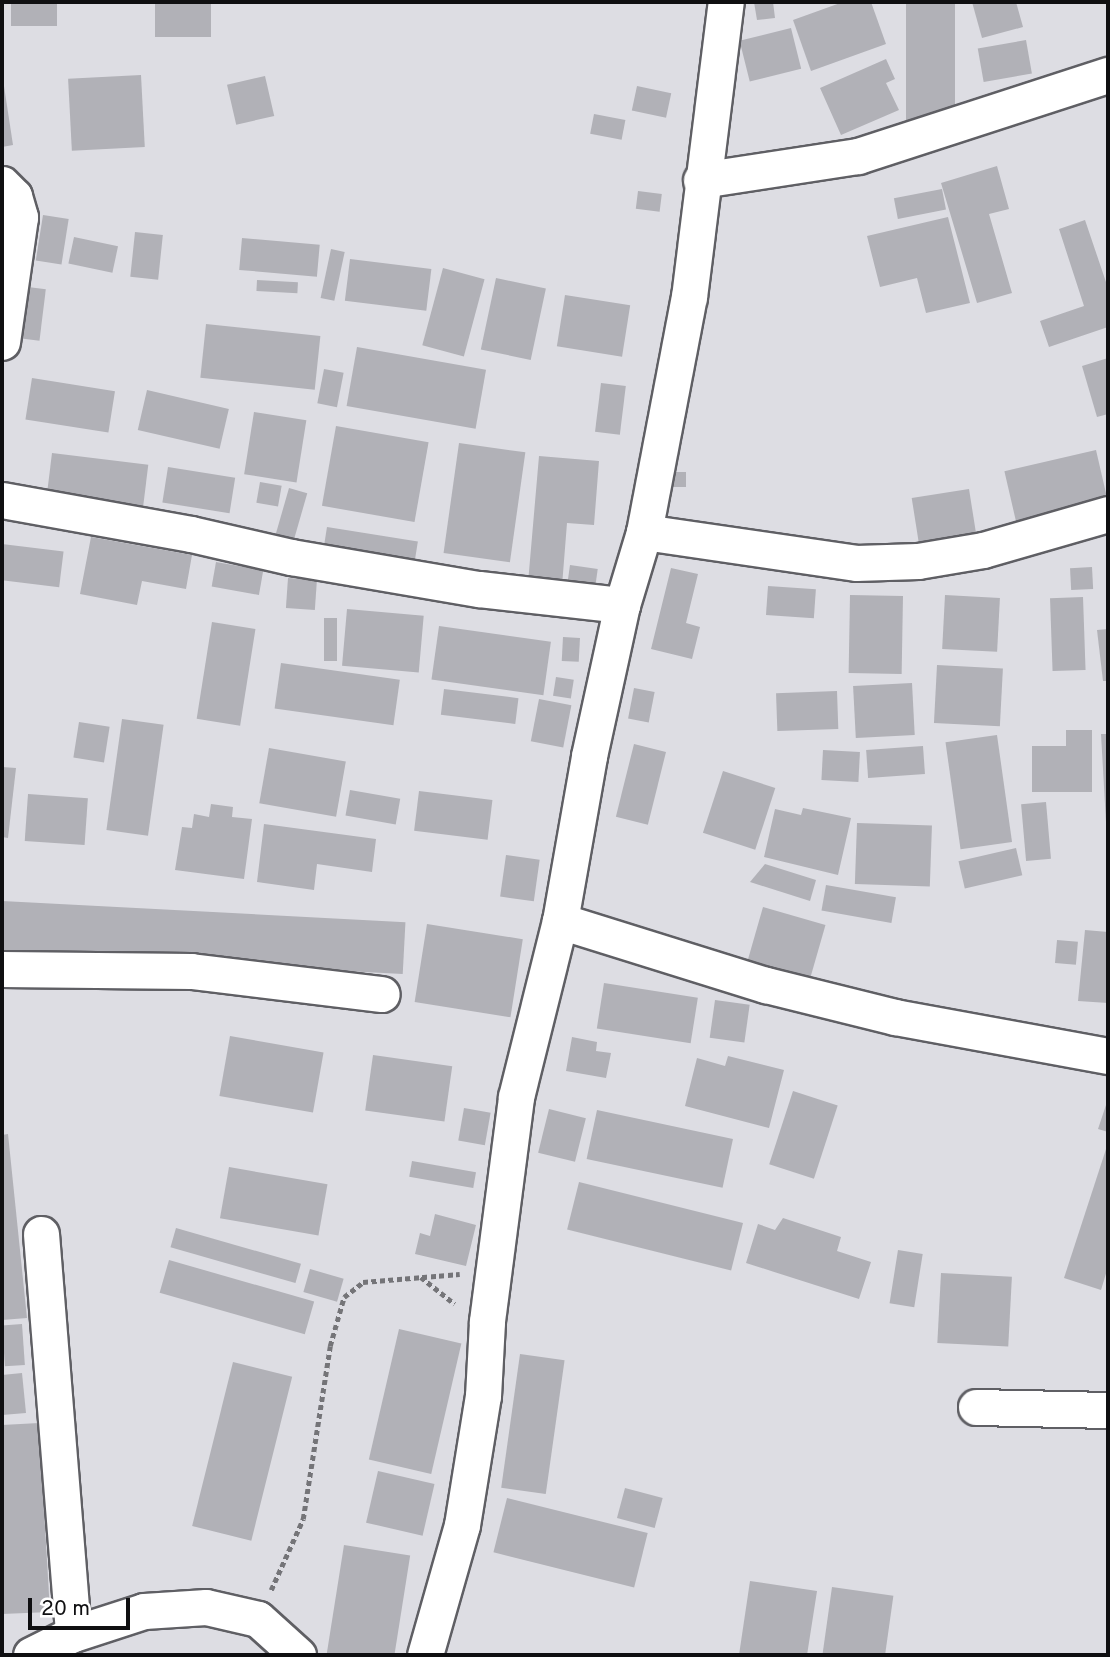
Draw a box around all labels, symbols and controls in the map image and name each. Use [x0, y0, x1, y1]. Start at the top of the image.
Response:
scale bar [32, 1584, 133, 1628]
text: 20 m [41, 1596, 90, 1623]

